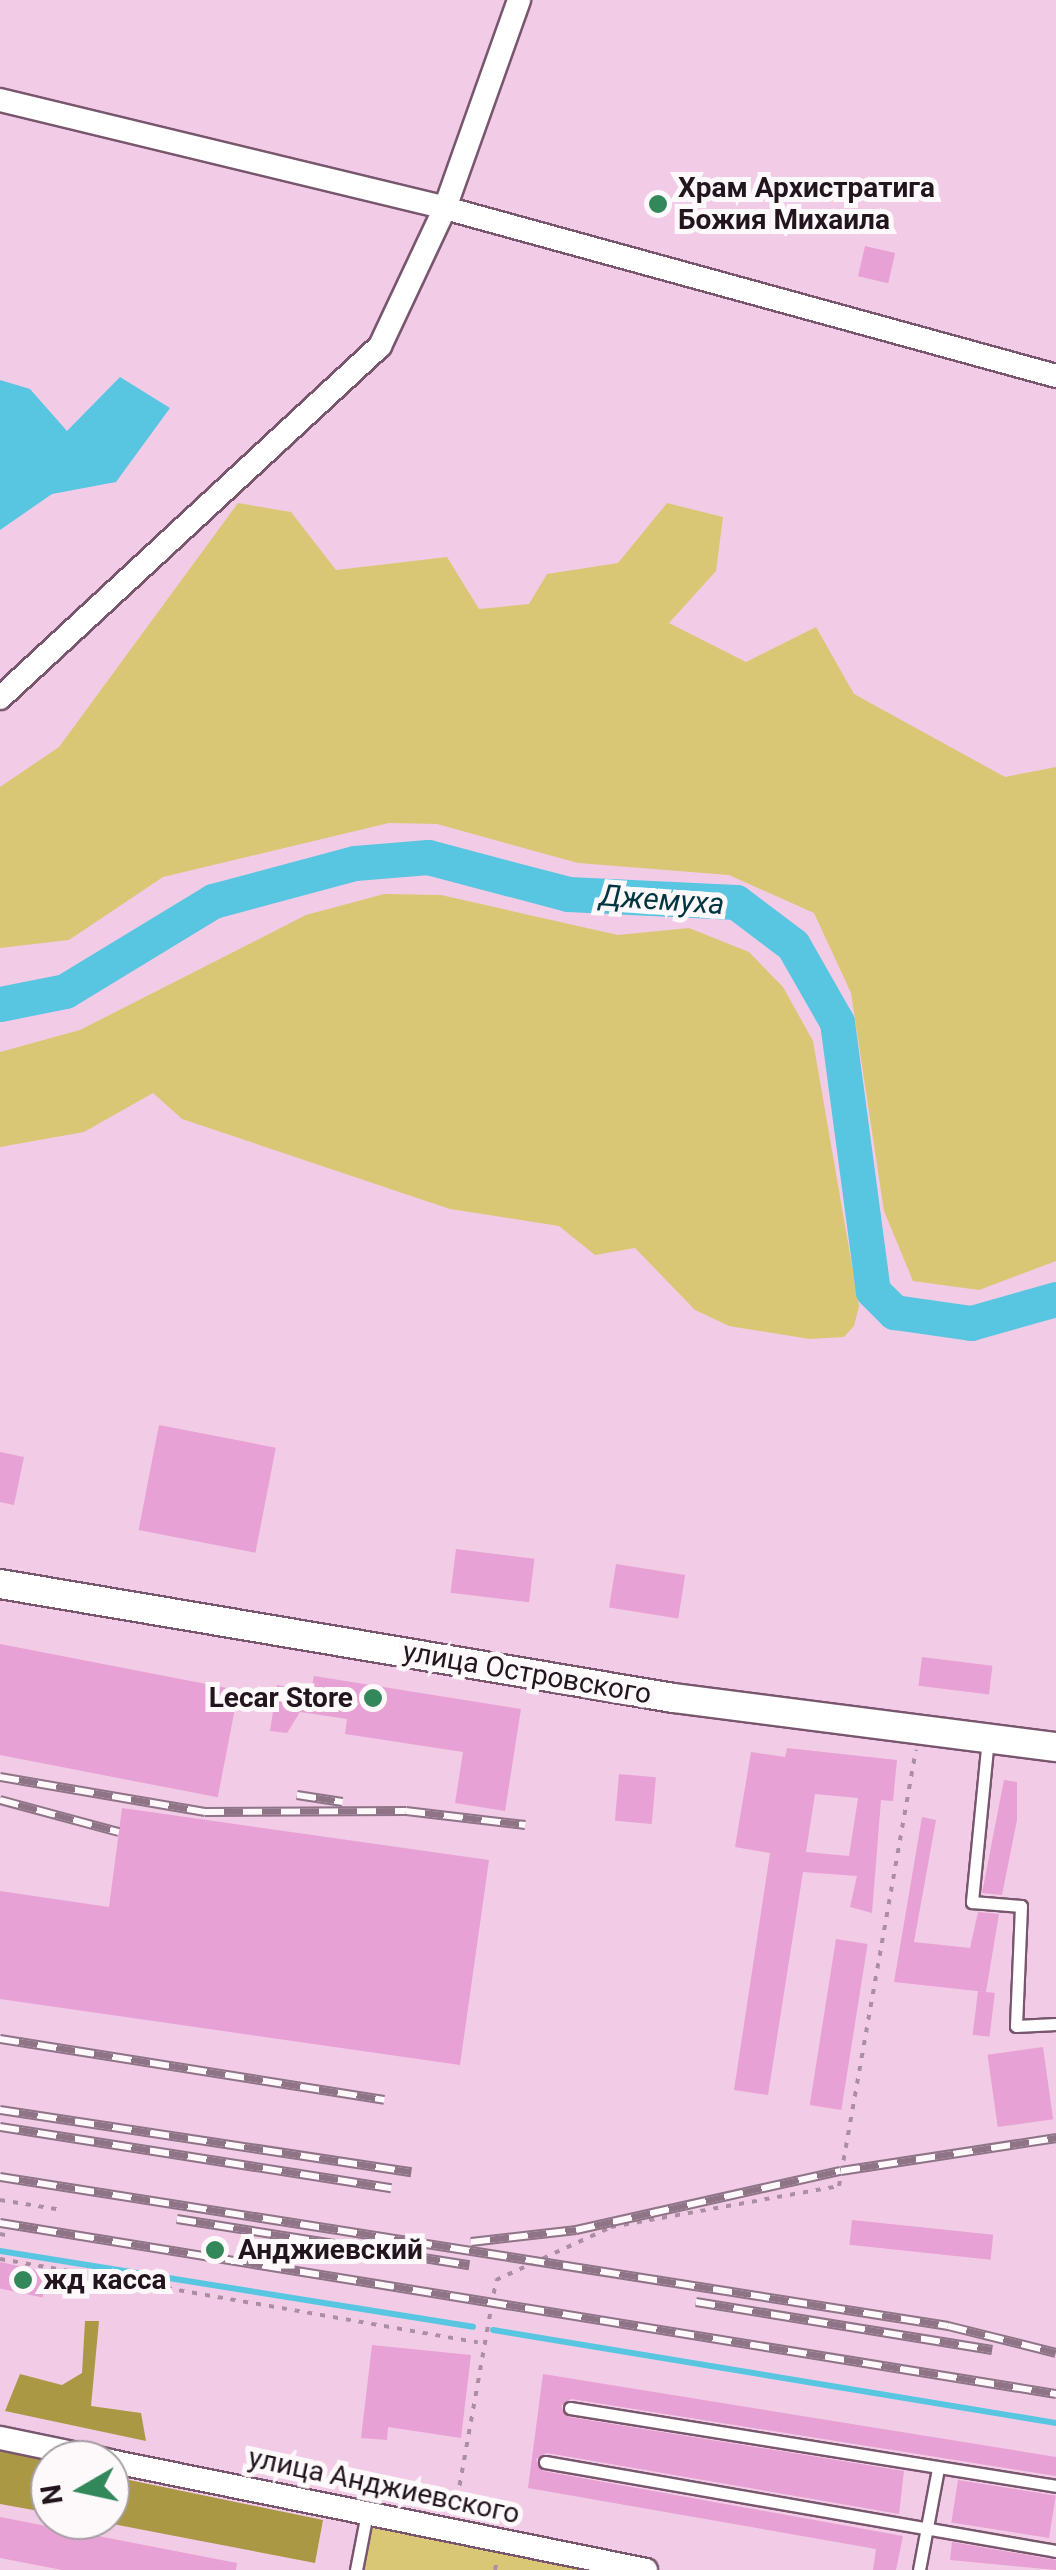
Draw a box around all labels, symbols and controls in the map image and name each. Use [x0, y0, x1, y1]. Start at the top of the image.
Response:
place label: Храм Архистратига Божия Михаила [678, 171, 935, 237]
marker: Храм Архистратига Божия Михаила [647, 193, 669, 215]
water label: Джемуха [598, 878, 726, 922]
street label: улица Островского [400, 1635, 654, 1711]
place label: Lecar Store [209, 1681, 353, 1715]
marker: Lecar Store [362, 1687, 384, 1709]
place label: Анджиевский [238, 2233, 423, 2267]
marker: Анджиевский [202, 2237, 228, 2263]
place label: жд касса [43, 2263, 167, 2297]
marker: жд касса [12, 2269, 34, 2291]
north arrow [30, 2440, 130, 2540]
street label: улица Анджиевского [245, 2441, 523, 2531]
text: N [34, 2482, 70, 2507]

